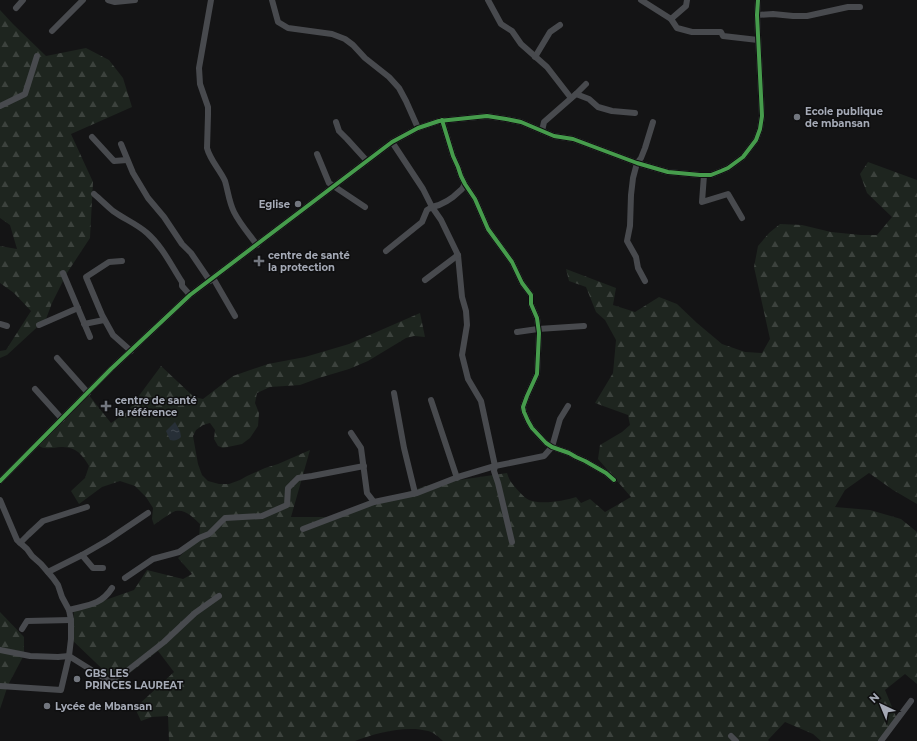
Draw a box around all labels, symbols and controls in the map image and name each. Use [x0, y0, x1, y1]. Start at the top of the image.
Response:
place label: Ecole publique de mbansan [805, 105, 883, 130]
marker: Ecole publique de mbansan [792, 112, 802, 122]
place label: Eglise [259, 198, 290, 211]
marker: Eglise [293, 199, 303, 209]
place label: centre de santé la protection [268, 249, 350, 274]
marker: centre de santé la protection [253, 255, 265, 267]
place label: centre de santé la référence [115, 394, 197, 419]
marker: centre de santé la référence [100, 400, 112, 412]
place label: GBS LES PRINCES LAUREAT [85, 667, 184, 692]
marker: GBS LES PRINCES LAUREAT [72, 674, 82, 684]
north arrow [861, 685, 901, 725]
text: N [866, 690, 882, 706]
place label: Lycée de Mbansan [55, 700, 152, 713]
marker: Lycée de Mbansan [42, 701, 52, 711]

